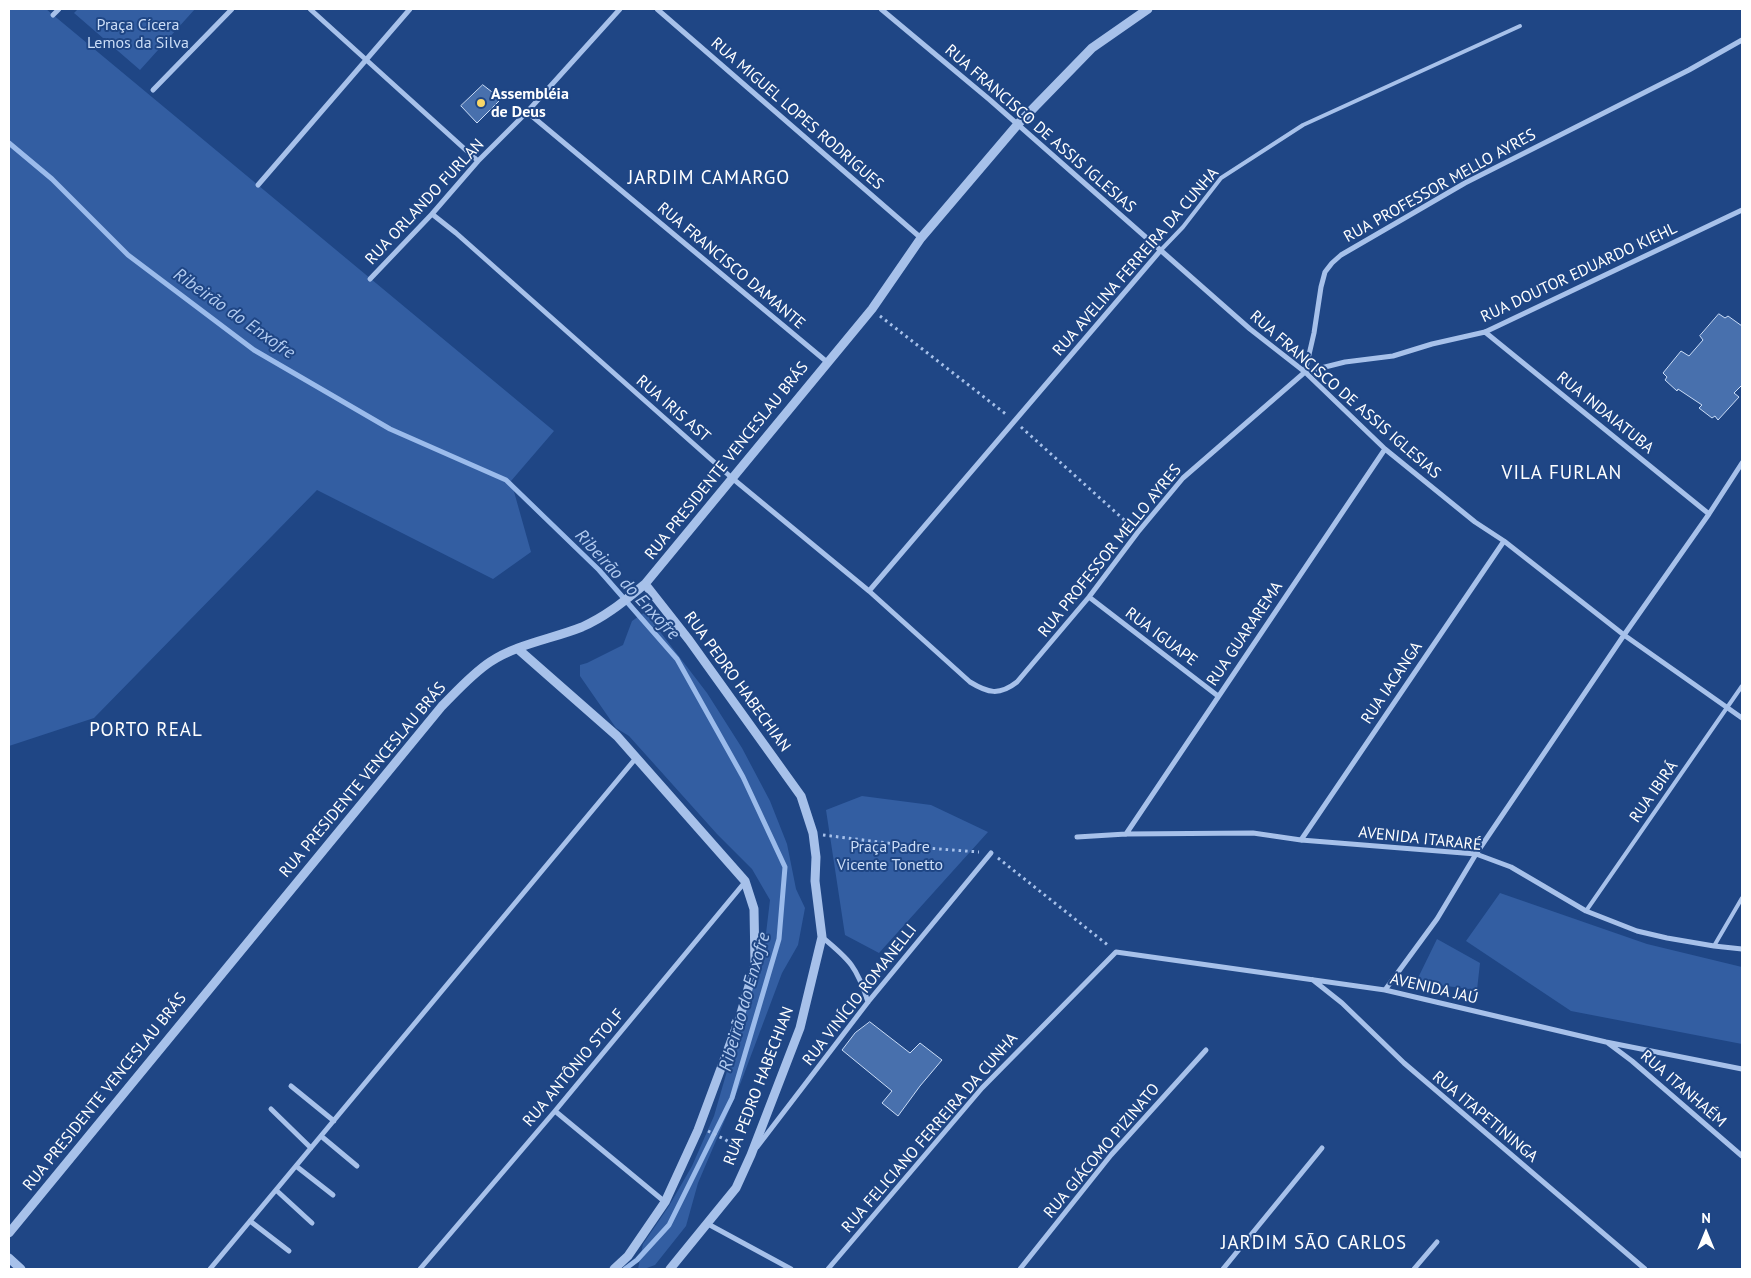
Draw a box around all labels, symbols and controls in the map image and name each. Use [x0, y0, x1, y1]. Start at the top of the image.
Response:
park label: Praça Cícera Lemos da Silva [87, 15, 189, 53]
street label: RUA MIGUEL LOPES RODRIGUES [707, 34, 887, 194]
street label: RUA FRANCISCO DE ASSIS IGLESIAS [941, 41, 1139, 217]
place label: Assembléia de Deus [491, 84, 569, 122]
marker: Assembléia de Deus [475, 97, 487, 109]
street label: RUA PROFESSOR MELLO AYRES [1341, 125, 1539, 247]
street label: RUA ORLANDO FURLAN [362, 135, 488, 269]
street label: RUA AVELINA FERREIRA DA CUNHA [1049, 164, 1223, 360]
district label: JARDIM CAMARGO [626, 168, 792, 190]
street label: RUA FRANCISCO DAMANTE [653, 199, 809, 333]
street label: RUA DOUTOR EDUARDO KIEHL [1478, 219, 1680, 327]
water label: Ribeirão do Enxofre [169, 264, 299, 364]
street label: RUA FRANCISCO DE ASSIS IGLESIAS [1246, 307, 1444, 483]
street label: RUA PRESIDENTE VENCESLAU BRÁS [641, 358, 813, 564]
street label: RUA INDAIATUBA [1553, 368, 1657, 458]
street label: RUA IRIS AST [632, 372, 714, 446]
street label: RUA PROFESSOR MELLO AYRES [1034, 461, 1186, 641]
district label: VILA FURLAN [1500, 463, 1624, 485]
water label: Ribeirão do Enxofre [570, 525, 684, 645]
street label: RUA GUARAREMA [1203, 578, 1287, 690]
street label: RUA IGUAPE [1121, 604, 1201, 670]
street label: RUA PEDRO HABECHIAN [680, 608, 794, 756]
street label: RUA IACANGA [1357, 638, 1427, 728]
street label: RUA PRESIDENTE VENCESLAU BRÁS [276, 679, 450, 881]
district label: PORTO REAL [88, 720, 204, 742]
street label: RUA IBIRÁ [1626, 758, 1682, 826]
street label: AVENIDA ITARARÉ [1357, 823, 1483, 855]
park label: Praça Padre Vicente Tonetto [837, 837, 943, 875]
street label: RUA VINÍCIO ROMANELLI [799, 921, 921, 1069]
water label: Ribeirão do Enxofre [715, 930, 775, 1074]
street label: AVENIDA JAÚ [1388, 970, 1480, 1008]
street label: RUA PRESIDENTE VENCESLAU BRÁS [19, 989, 191, 1195]
street label: RUA PEDRO HABECHIAN [720, 1004, 798, 1168]
street label: RUA ANTÔNIO STOLF [519, 1005, 629, 1131]
street label: RUA FELICIANO FERREIRA DA CUNHA [838, 1029, 1022, 1237]
street label: RUA ITANHAÉM [1636, 1046, 1730, 1132]
street label: RUA ITAPETININGA [1428, 1067, 1542, 1167]
street label: RUA GIÁCOMO PIZINATO [1040, 1080, 1164, 1222]
north arrow [1681, 1208, 1731, 1258]
text: N [1701, 1209, 1711, 1227]
district label: JARDIM SÃO CARLOS [1219, 1233, 1409, 1255]

